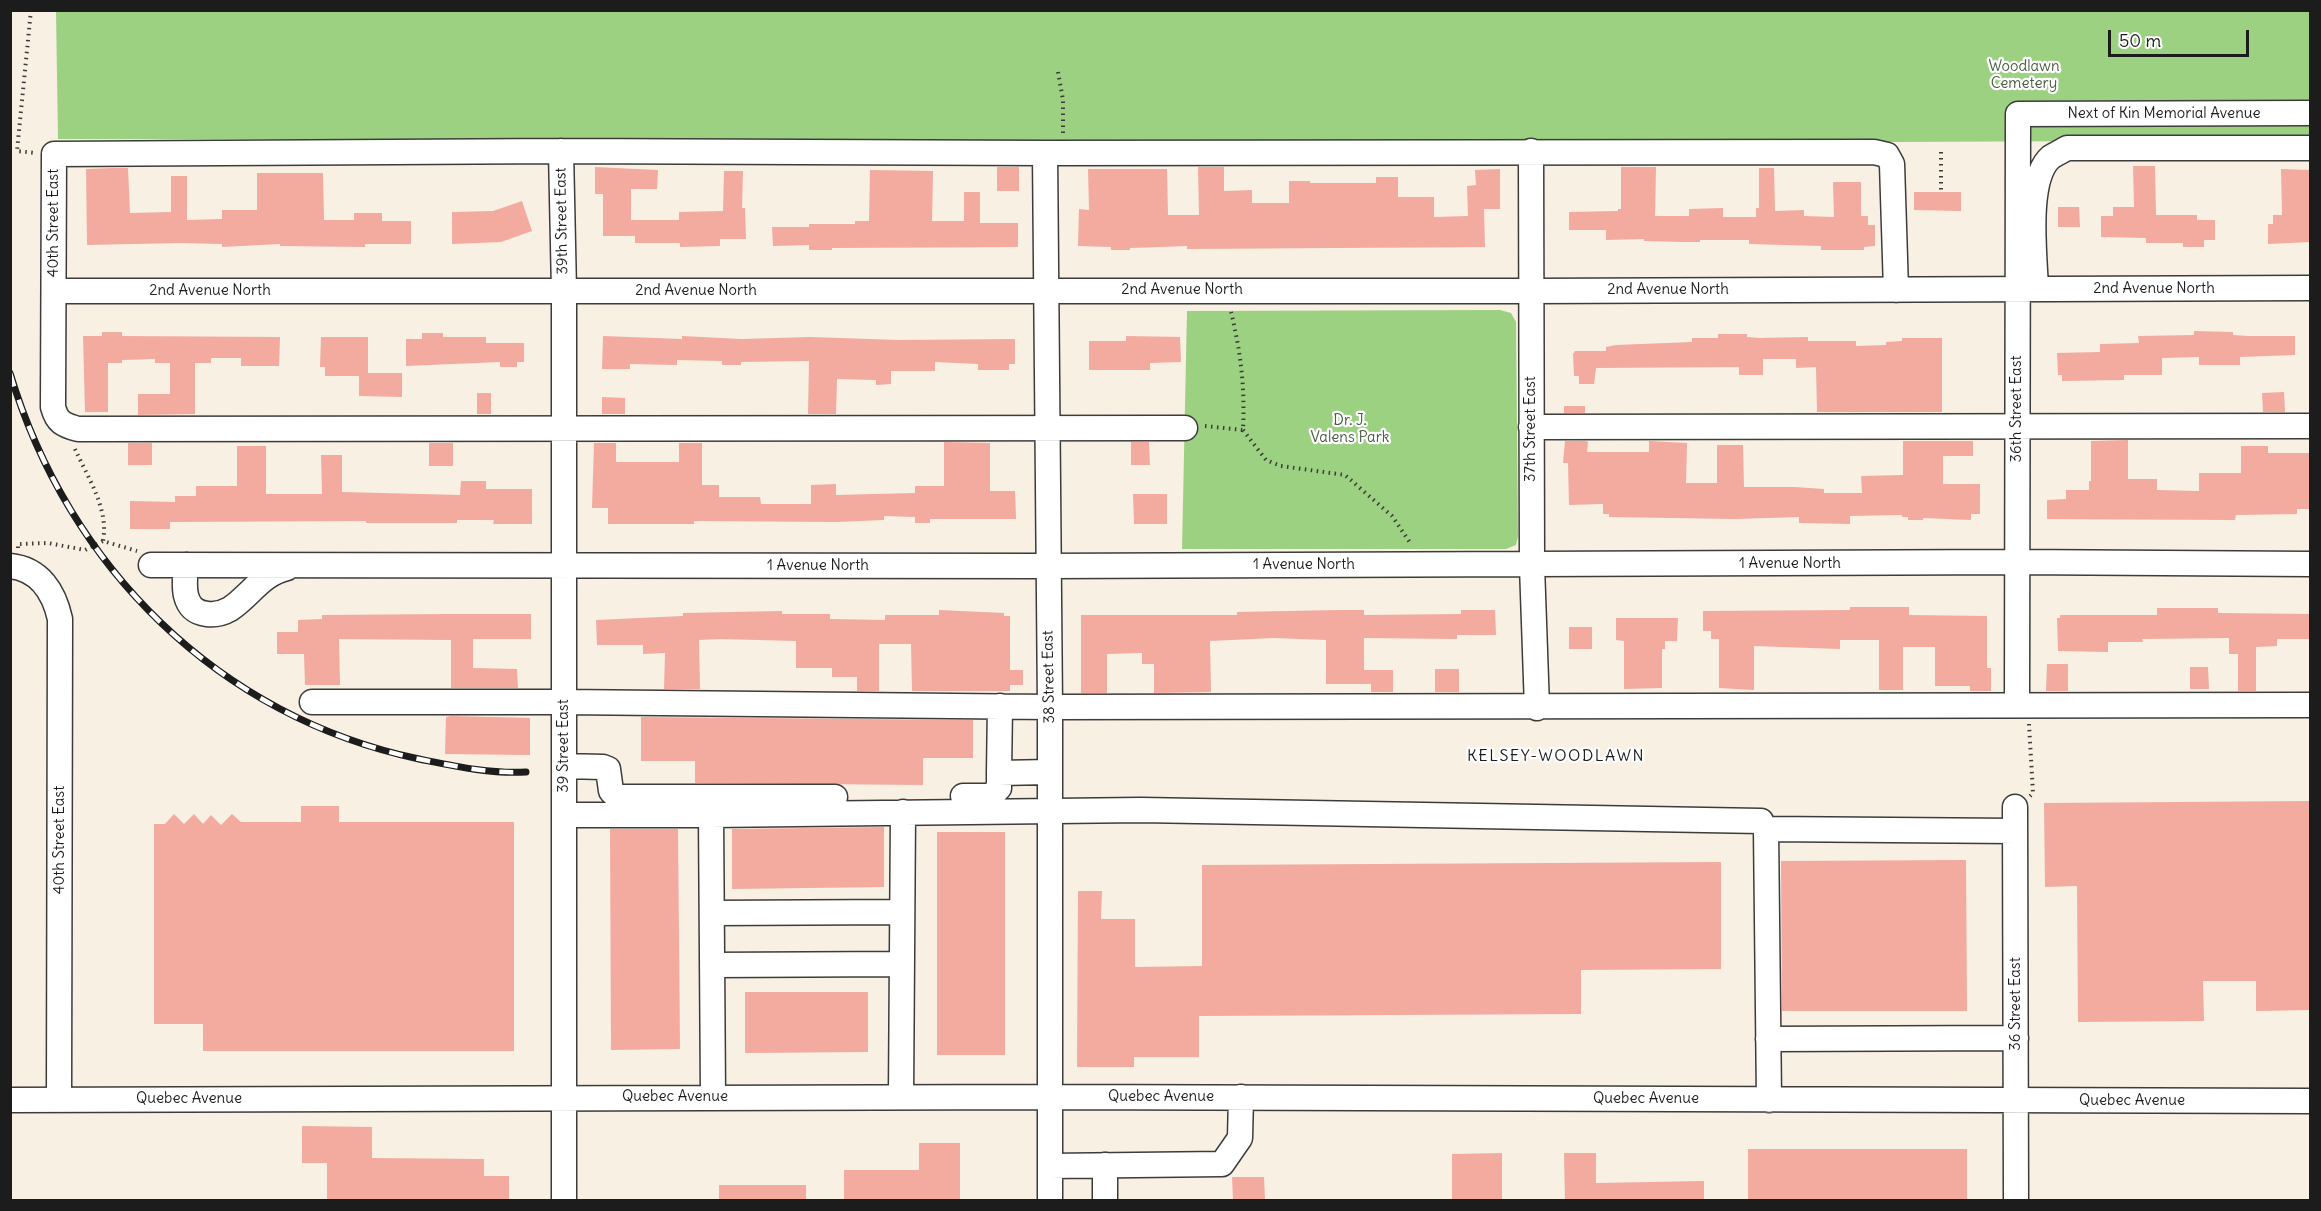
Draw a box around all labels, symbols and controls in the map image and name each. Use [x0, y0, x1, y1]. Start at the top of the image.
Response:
scale bar [2111, 18, 2252, 56]
text: 50 m [2119, 29, 2161, 52]
park label: Woodlawn Cemetery [1988, 58, 2060, 93]
street label: Next of Kin Memorial Avenue [2067, 105, 2261, 123]
street label: 39th Street East [552, 167, 572, 275]
street label: 40th Street East [45, 169, 63, 277]
street label: 2nd Avenue North [2093, 280, 2215, 298]
street label: 2nd Avenue North [1121, 281, 1243, 299]
street label: 2nd Avenue North [1607, 281, 1729, 299]
street label: 2nd Avenue North [149, 282, 271, 300]
street label: 2nd Avenue North [635, 282, 757, 300]
street label: 36th Street East [2008, 355, 2026, 463]
street label: 37th Street East [1522, 376, 1540, 482]
park label: Dr. J. Valens Park [1311, 412, 1389, 447]
street label: 1 Avenue North [1739, 555, 1841, 573]
street label: 1 Avenue North [1253, 556, 1355, 574]
street label: 1 Avenue North [767, 557, 869, 575]
street label: 38 Street East [1039, 630, 1059, 724]
street label: 39 Street East [555, 699, 573, 793]
district label: KELSEY-WOODLAWN [1467, 746, 1645, 766]
street label: 40th Street East [51, 786, 69, 894]
street label: 36 Street East [2007, 957, 2025, 1051]
street label: Quebec Avenue [622, 1088, 728, 1106]
street label: Quebec Avenue [1108, 1088, 1214, 1106]
street label: Quebec Avenue [136, 1090, 242, 1108]
street label: Quebec Avenue [1593, 1090, 1699, 1108]
street label: Quebec Avenue [2079, 1092, 2185, 1110]

